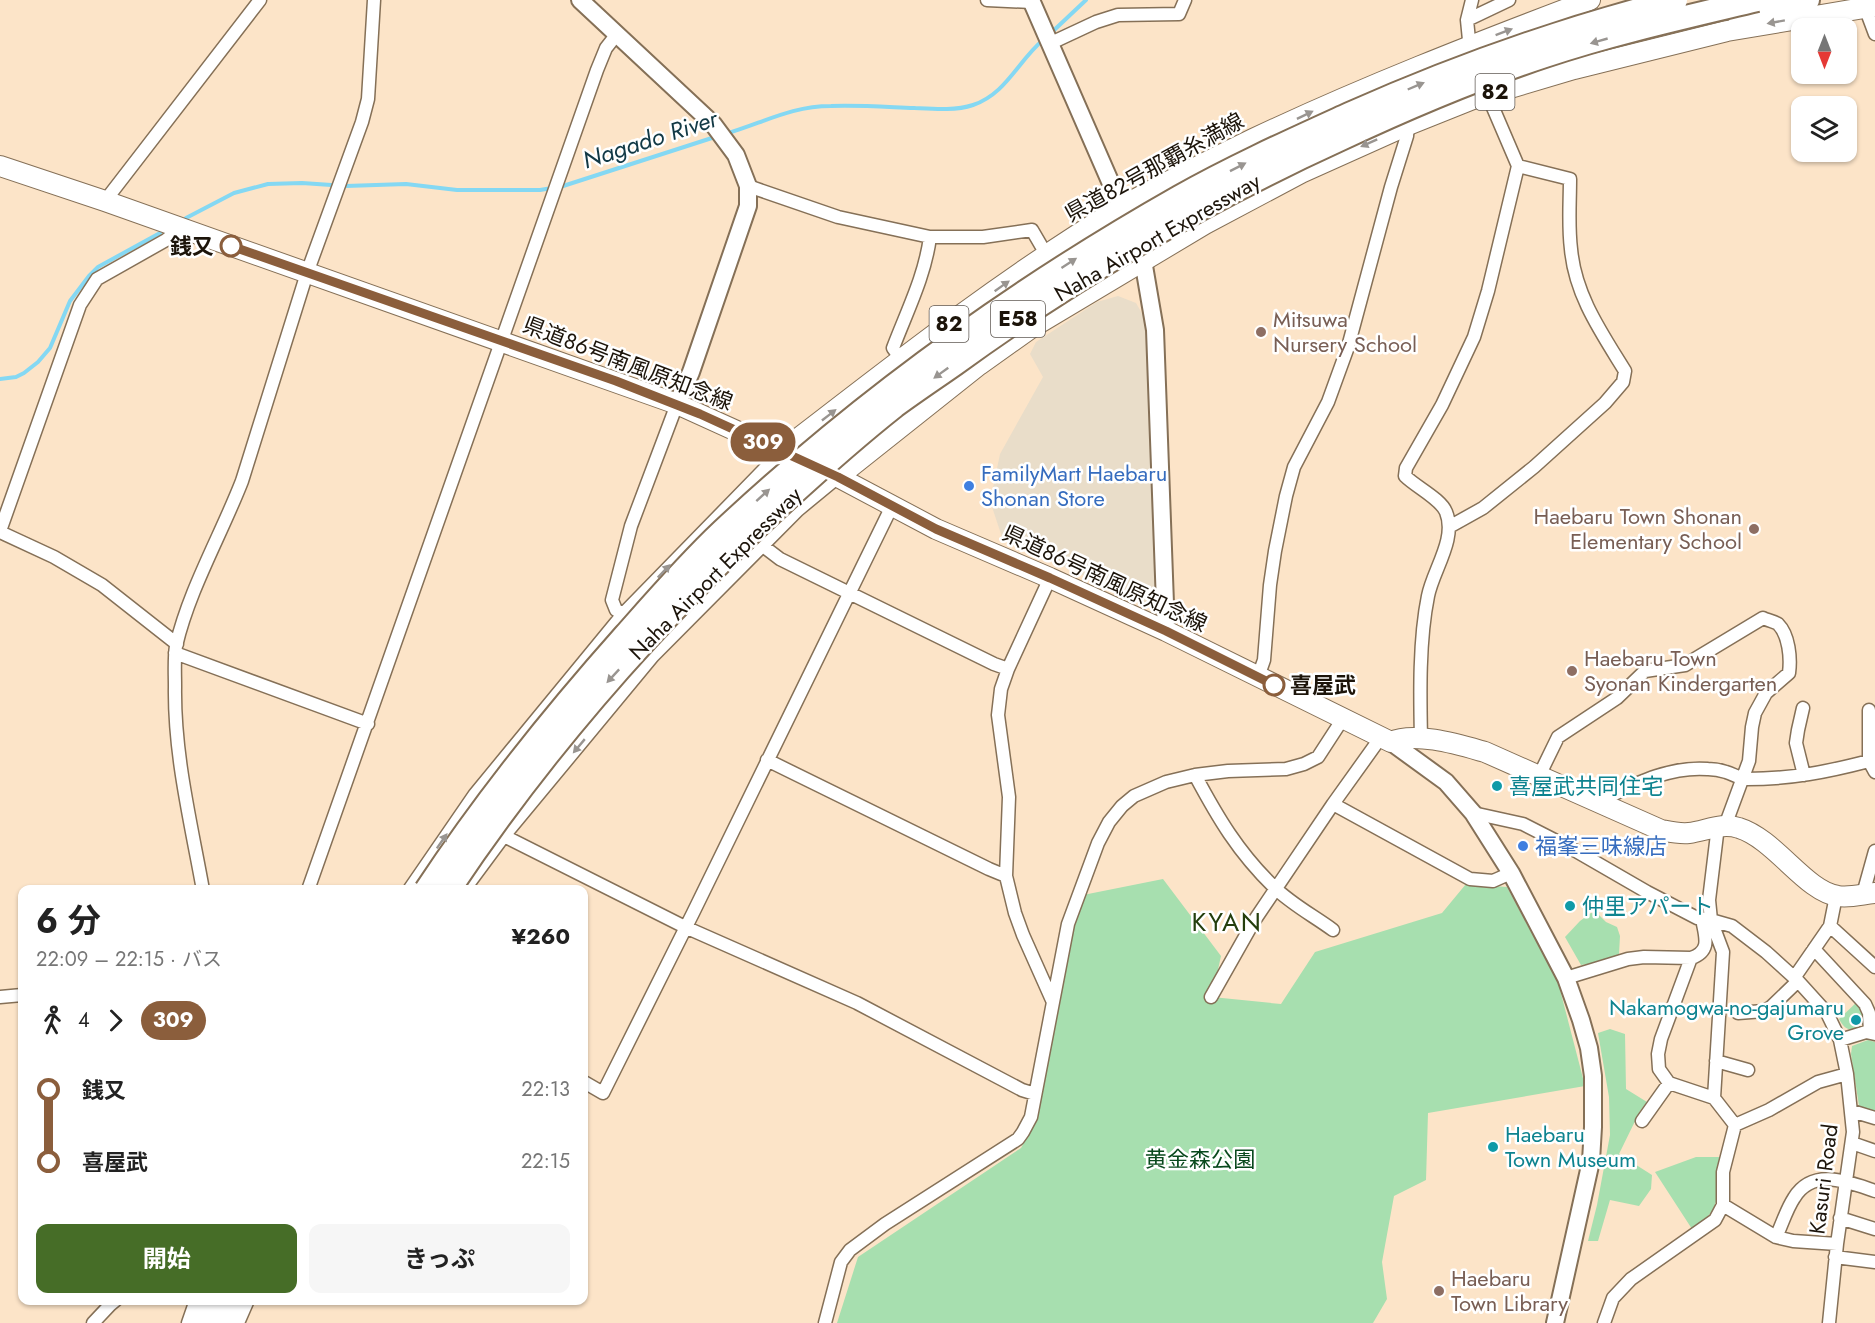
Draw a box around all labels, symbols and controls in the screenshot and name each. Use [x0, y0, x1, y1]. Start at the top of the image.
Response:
one-way arrow [1766, 18, 1785, 27]
north arrow [1791, 18, 1857, 84]
map controls [1791, 18, 1857, 162]
one-way arrow [1495, 27, 1513, 37]
one-way arrow [1590, 36, 1608, 46]
road number: 82 [1476, 74, 1514, 110]
one-way arrow [1407, 81, 1425, 91]
button: layers [1791, 96, 1857, 162]
water label: Nagado River [578, 100, 724, 177]
street label: 県道82号那覇糸満線 [1059, 104, 1249, 230]
one-way arrow [1296, 110, 1313, 119]
one-way arrow [1360, 138, 1377, 147]
one-way arrow [1230, 162, 1247, 171]
street label: Naha Airport Expressway [1048, 165, 1266, 309]
place label: 銭又 [170, 230, 214, 262]
marker: 銭又 [220, 235, 242, 257]
one-way arrow [1061, 258, 1077, 269]
one-way arrow [993, 280, 1009, 292]
road number: E58 [991, 301, 1045, 337]
place label: Mitsuwa Nursery School [1273, 303, 1417, 360]
road number: 82 [930, 306, 968, 342]
street label: 県道86号南風原知念線 [518, 308, 738, 418]
marker: Mitsuwa Nursery School [1254, 325, 1268, 339]
one-way arrow [933, 367, 949, 379]
one-way arrow [821, 409, 836, 421]
line badge: 309 [728, 422, 798, 462]
text: 309 [743, 427, 784, 457]
place label: FamilyMart Haebaru Shonan Store [981, 457, 1167, 514]
street label: Naha Airport Expressway [621, 479, 809, 667]
marker: FamilyMart Haebaru Shonan Store [962, 479, 976, 493]
one-way arrow [755, 489, 770, 502]
place label: Haebaru Town Shonan Elementary School [1533, 500, 1742, 557]
street label: 県道86号南風原知念線 [997, 516, 1213, 640]
marker: Haebaru Town Shonan Elementary School [1747, 522, 1761, 536]
one-way arrow [656, 565, 670, 579]
place label: Haebaru Town Syonan Kindergarten [1584, 642, 1777, 699]
marker: Haebaru Town Syonan Kindergarten [1565, 664, 1579, 678]
one-way arrow [607, 668, 620, 683]
place label: 喜屋武 [1290, 669, 1356, 701]
marker: 喜屋武 [1263, 674, 1285, 696]
one-way arrow [573, 738, 586, 753]
place label: 喜屋武共同住宅 [1509, 770, 1663, 802]
marker: 喜屋武共同住宅 [1490, 779, 1504, 793]
place label: 福峯三味線店 [1535, 830, 1667, 862]
one-way arrow [436, 834, 448, 850]
marker: 福峯三味線店 [1516, 839, 1530, 853]
place label: 仲里アパート [1582, 890, 1714, 922]
text: 6 分 [36, 897, 101, 944]
marker: 仲里アパート [1563, 899, 1577, 913]
district label: KYAN [1192, 903, 1262, 941]
text: ¥260 [512, 920, 570, 952]
text: 22:09 – 22:15 · バス [36, 945, 222, 974]
place label: Nakamogwa-no-gajumaru Grove [1609, 991, 1844, 1048]
icon: walk [36, 1004, 69, 1037]
icon: forward [99, 1004, 132, 1037]
text: 309 [153, 1005, 194, 1035]
text: 4 [78, 1006, 90, 1035]
marker: Nakamogwa-no-gajumaru Grove [1849, 1013, 1863, 1027]
text: 銭又 [82, 1074, 126, 1106]
text: 22:13 [521, 1075, 570, 1104]
place label: Haebaru Town Museum [1505, 1118, 1636, 1175]
street label: Kasuri Road [1800, 1122, 1846, 1236]
marker: Haebaru Town Museum [1486, 1140, 1500, 1154]
park label: 黄金森公園 [1145, 1143, 1255, 1175]
text: 喜屋武 [82, 1146, 148, 1178]
text: 22:15 [521, 1147, 570, 1176]
button: 開始 [36, 1224, 297, 1293]
button: きっぷ [309, 1224, 570, 1293]
place label: Haebaru Town Library [1451, 1262, 1568, 1319]
marker: Haebaru Town Library [1432, 1284, 1446, 1298]

